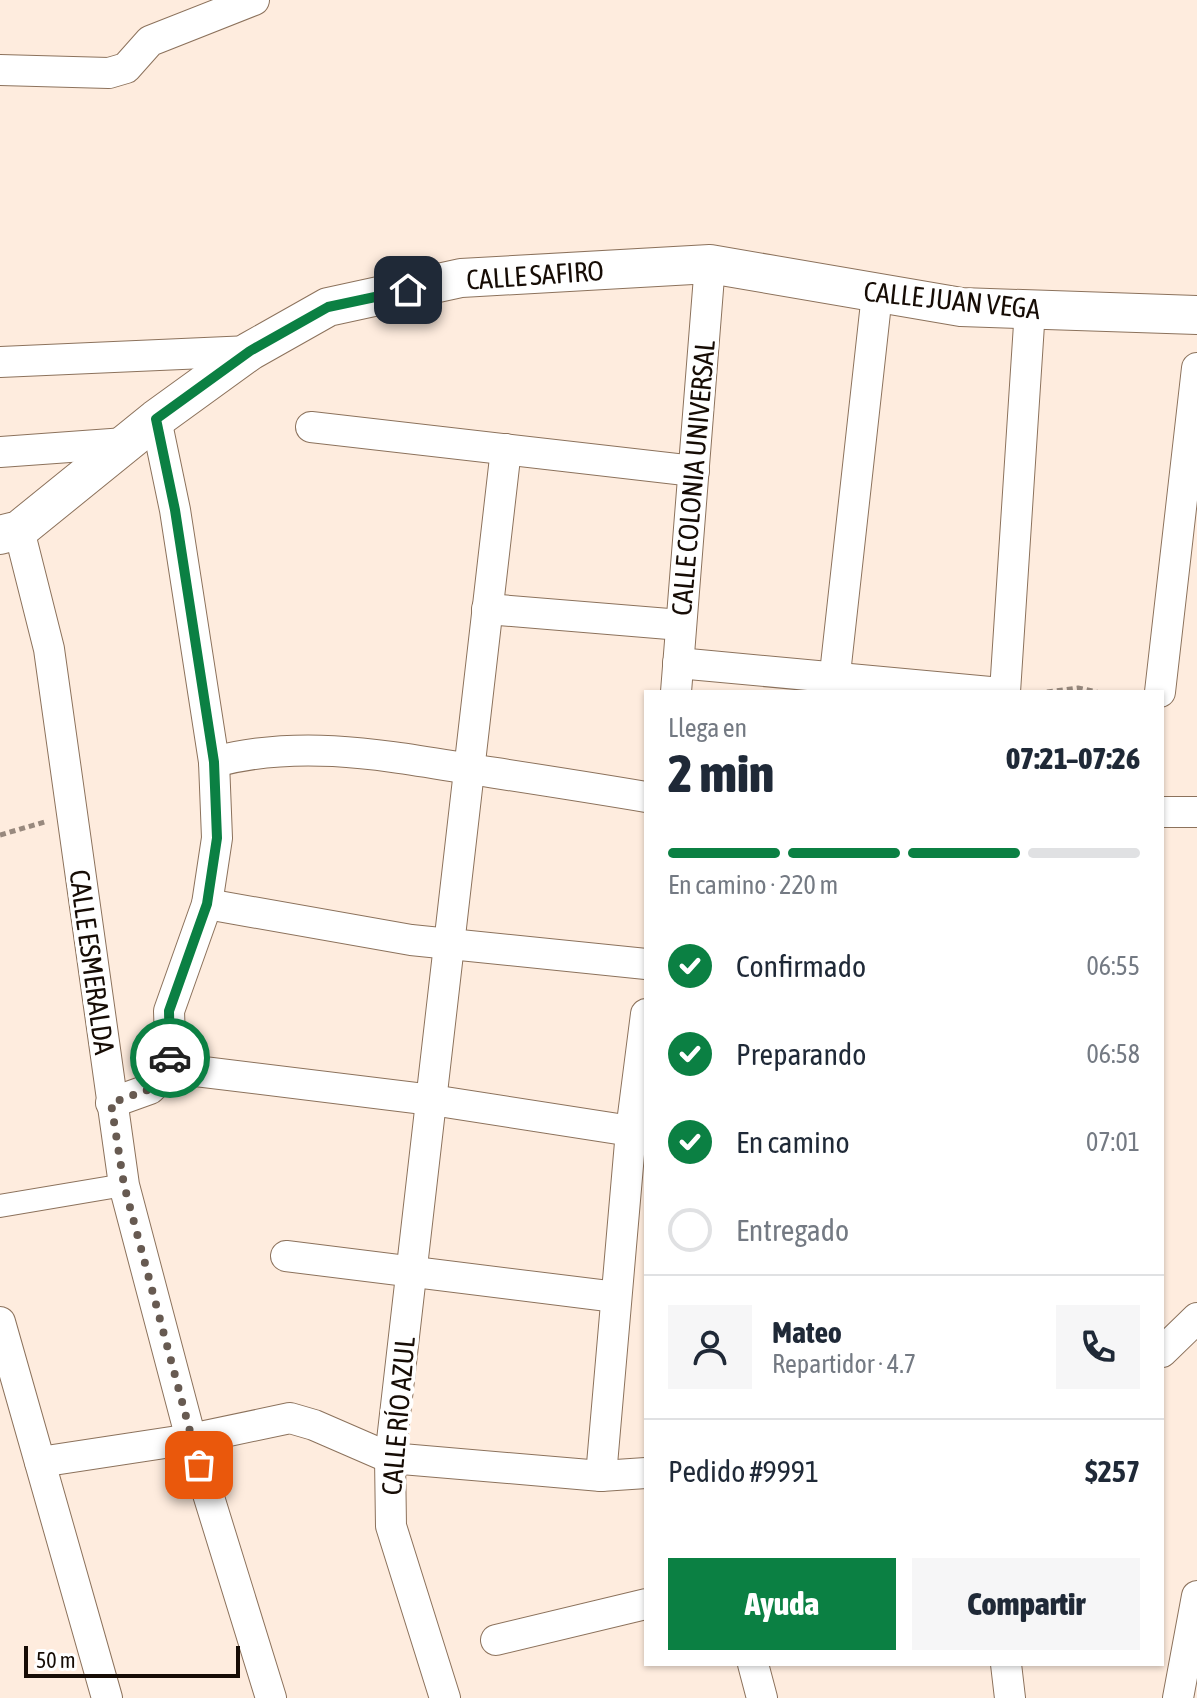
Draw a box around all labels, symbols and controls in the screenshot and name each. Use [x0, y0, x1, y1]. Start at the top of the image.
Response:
street label: CALLE SAFIRO [465, 254, 605, 296]
pin [374, 256, 442, 324]
icon: home [386, 268, 430, 312]
street label: CALLE JUAN VEGA [862, 275, 1042, 325]
street label: CALLE COLONIA UNIVERSAL [665, 339, 721, 617]
text: Llega en [668, 713, 747, 743]
text: 07:21–07:26 [1006, 741, 1140, 775]
text: 2 min [668, 743, 774, 803]
street label: CALLE ESMERALDA [63, 868, 121, 1057]
text: En camino · 220 m [668, 870, 838, 900]
icon: check [668, 944, 712, 988]
text: Confirmado [736, 949, 866, 983]
text: 06:55 [1086, 951, 1140, 981]
courier [130, 1018, 210, 1098]
icon: check [668, 1032, 712, 1076]
icon: car [148, 1036, 192, 1080]
text: Preparando [736, 1037, 866, 1071]
text: 06:58 [1086, 1039, 1140, 1069]
icon: check [668, 1120, 712, 1164]
text: En camino [736, 1125, 850, 1159]
text: 07:01 [1086, 1127, 1140, 1157]
text: Entregado [736, 1213, 849, 1247]
button: person [668, 1305, 752, 1389]
button: phone [1056, 1305, 1140, 1389]
text: Mateo [772, 1315, 842, 1349]
street label: CALLE RÍO AZUL [375, 1335, 421, 1496]
text: Repartidor · 4.7 [772, 1349, 916, 1379]
pin [165, 1431, 233, 1499]
icon: bag [177, 1443, 221, 1487]
text: Pedido #9991 [668, 1454, 819, 1488]
text: $257 [1085, 1454, 1140, 1488]
button: Ayuda [668, 1558, 896, 1650]
button: Compartir [912, 1558, 1140, 1650]
scale bar [24, 1642, 240, 1678]
text: 50 m [36, 1647, 76, 1673]

